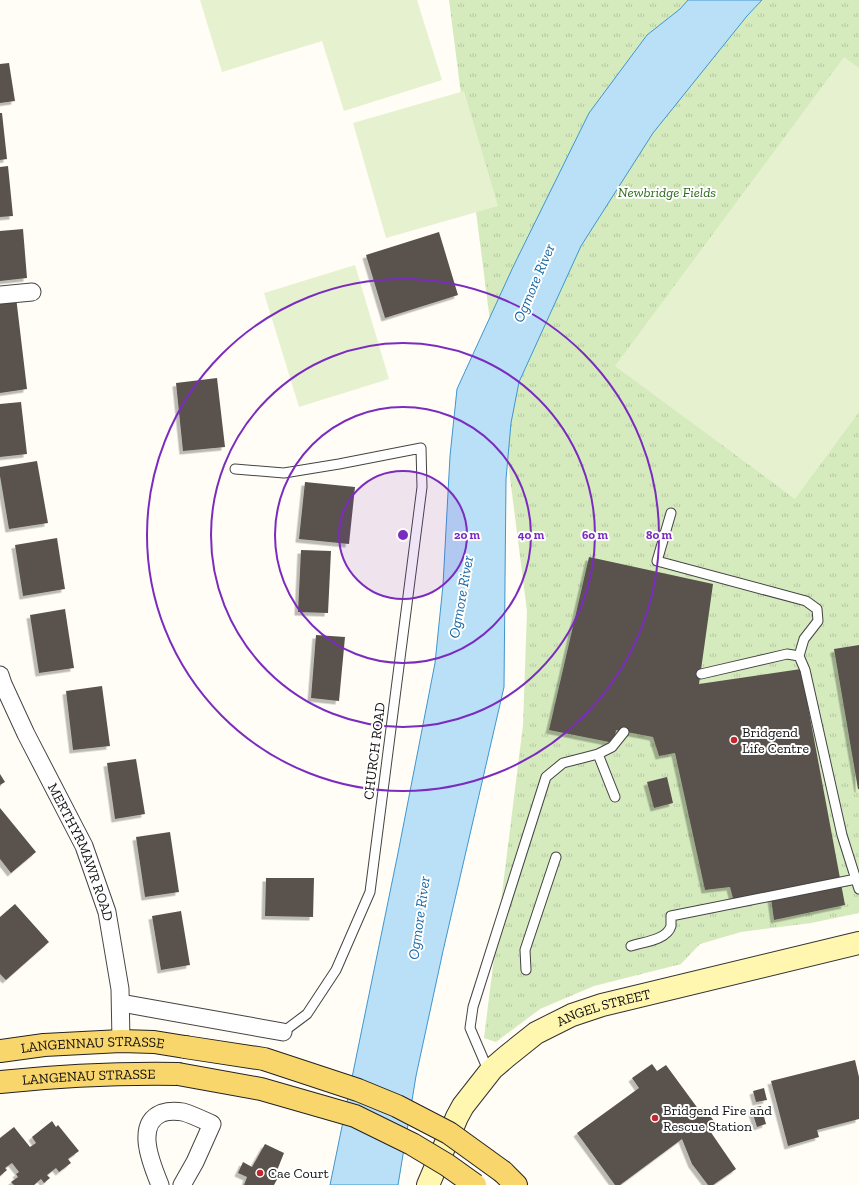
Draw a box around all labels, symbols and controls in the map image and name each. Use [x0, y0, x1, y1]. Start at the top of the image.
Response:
park label: Newbridge Fields [618, 184, 716, 201]
water label: Ogmore River [509, 240, 559, 325]
centre of rings [396, 528, 410, 542]
text: 20 m [454, 528, 481, 542]
text: 40 m [518, 528, 545, 542]
text: 60 m [582, 528, 609, 542]
text: 80 m [646, 528, 673, 542]
water label: Ogmore River [445, 553, 477, 640]
street label: CHURCH ROAD [360, 701, 389, 801]
place label: Bridgend Life Centre [742, 724, 809, 757]
marker: Bridgend Life Centre [729, 735, 739, 745]
street label: MERTHYRMAWR ROAD [44, 780, 116, 922]
water label: Ogmore River [404, 874, 434, 961]
street label: ANGEL STREET [554, 986, 653, 1030]
street label: LANGENNAU STRASSE [20, 1033, 166, 1057]
street label: LANGENAU STRASSE [21, 1066, 156, 1089]
place label: Bridgend Fire and Rescue Station [663, 1102, 772, 1135]
marker: Bridgend Fire and Rescue Station [650, 1113, 660, 1123]
place label: Cae Court [268, 1165, 330, 1182]
marker: Cae Court [255, 1168, 265, 1178]

